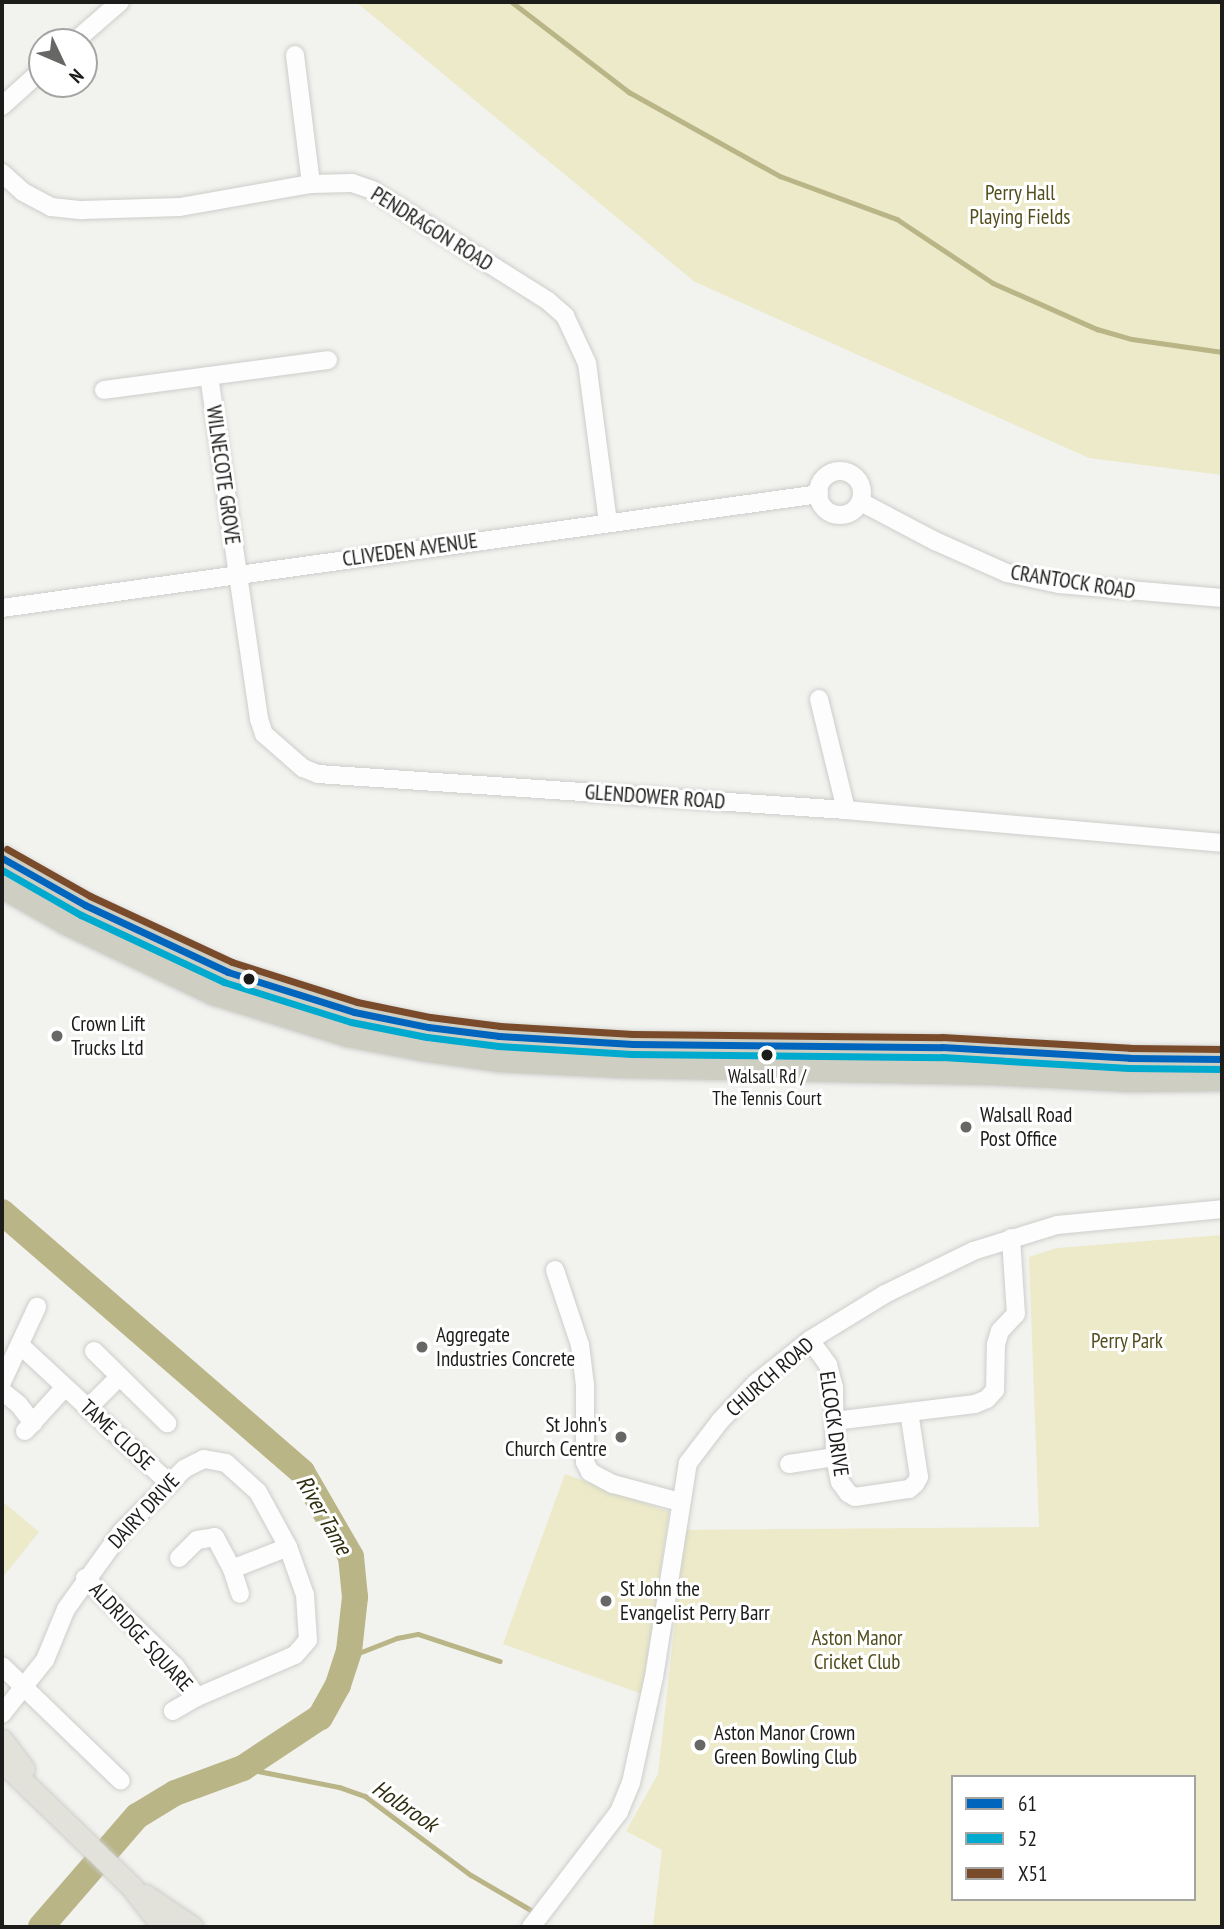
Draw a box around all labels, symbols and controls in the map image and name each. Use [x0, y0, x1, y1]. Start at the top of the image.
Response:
north arrow [28, 28, 98, 98]
text: N [64, 64, 89, 88]
park label: Perry Hall Playing Fields [970, 180, 1070, 230]
street label: PENDRAGON ROAD [366, 181, 498, 277]
street label: WILNECOTE GROVE [201, 404, 245, 546]
street label: CLIVEDEN AVENUE [340, 528, 480, 572]
street label: CRANTOCK ROAD [1009, 560, 1137, 604]
street label: GLENDOWER ROAD [584, 780, 726, 814]
unlabelled marker [242, 972, 256, 986]
place label: Crown Lift Trucks Ltd [71, 1011, 145, 1061]
marker: Crown Lift Trucks Ltd [49, 1028, 65, 1044]
marker: Walsall Rd / The Tennis Court [760, 1048, 774, 1062]
place label: Walsall Rd / The Tennis Court [712, 1066, 822, 1110]
place label: Walsall Road Post Office [980, 1102, 1072, 1152]
marker: Walsall Road Post Office [958, 1119, 974, 1135]
place label: Aggregate Industries Concrete [436, 1322, 575, 1372]
park label: Perry Park [1091, 1328, 1163, 1354]
street label: CHURCH ROAD [721, 1332, 819, 1422]
marker: Aggregate Industries Concrete [414, 1339, 430, 1355]
street label: ELCOCK DRIVE [814, 1370, 854, 1478]
street label: TAME CLOSE [75, 1395, 159, 1475]
place label: St John's Church Centre [505, 1412, 607, 1462]
marker: St John's Church Centre [613, 1429, 629, 1445]
street label: DAIRY DRIVE [103, 1468, 185, 1554]
water label: River Tame [290, 1470, 358, 1560]
place label: St John the Evangelist Perry Barr [620, 1576, 770, 1626]
street label: ALDRIDGE SQUARE [84, 1577, 198, 1697]
marker: St John the Evangelist Perry Barr [598, 1593, 614, 1609]
park label: Aston Manor Cricket Club [811, 1625, 903, 1675]
place label: Aston Manor Crown Green Bowling Club [714, 1720, 857, 1770]
marker: Aston Manor Crown Green Bowling Club [692, 1737, 708, 1753]
water label: Holbrook [367, 1774, 443, 1838]
legend [951, 1775, 1196, 1901]
text: 61 [1018, 1790, 1037, 1817]
text: 52 [1018, 1825, 1037, 1852]
text: X51 [1018, 1860, 1047, 1887]

